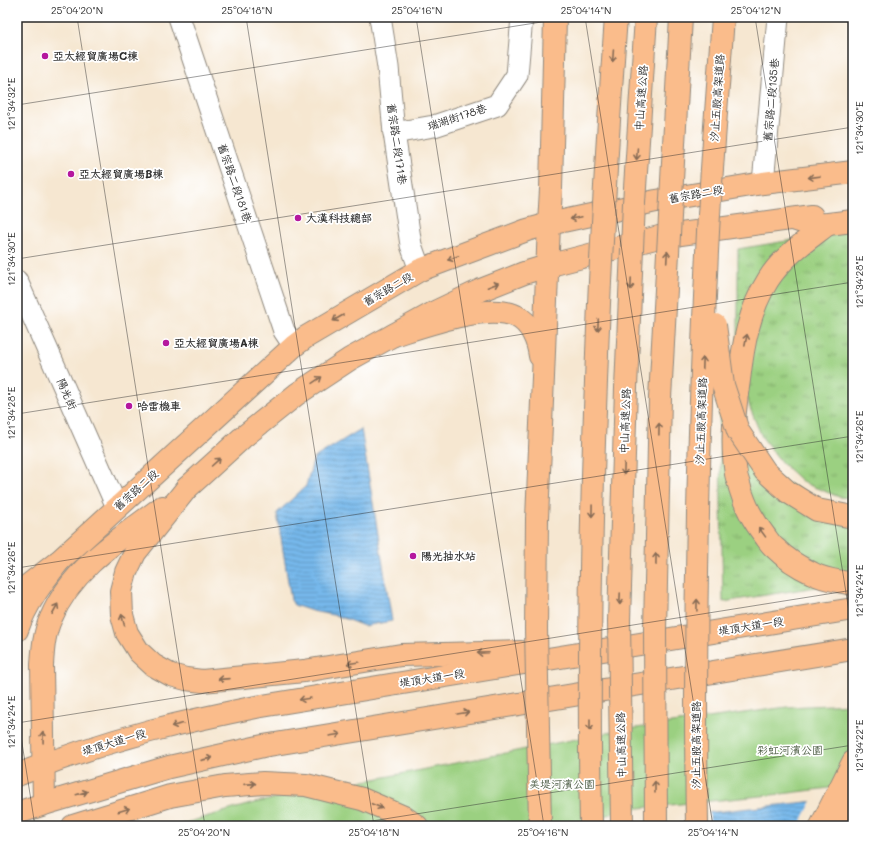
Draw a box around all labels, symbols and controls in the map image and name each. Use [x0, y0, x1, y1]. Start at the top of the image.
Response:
text: 25°04'20"N [51, 3, 103, 17]
text: 25°04'18"N [222, 3, 272, 17]
text: 25°04'16"N [392, 3, 442, 17]
text: 25°04'14"N [561, 3, 611, 17]
text: 25°04'12"N [731, 3, 781, 17]
place label: 亞太經貿廣場C棟 [53, 48, 138, 63]
one-way arrow [610, 49, 617, 62]
marker: 亞太經貿廣場C棟 [40, 51, 50, 61]
street label: 汐止五股高架道路 [706, 54, 727, 142]
street label: 舊宗路二段135巷 [759, 58, 782, 142]
street label: 中山高速公路 [631, 65, 650, 131]
text: 121°34'32"E [4, 77, 18, 131]
street label: 瑞湖街178巷 [425, 100, 489, 133]
text: 121°34'30"E [852, 101, 866, 155]
street label: 舊宗路二段171巷 [384, 102, 411, 186]
street label: 舊宗路二段181巷 [215, 141, 256, 224]
one-way arrow [634, 147, 641, 160]
place label: 亞太經貿廣場B棟 [79, 166, 163, 181]
marker: 亞太經貿廣場B棟 [66, 169, 76, 179]
one-way arrow [808, 173, 821, 180]
street label: 舊宗路二段 [668, 181, 724, 206]
place label: 大漢科技總部 [306, 210, 372, 225]
marker: 大漢科技總部 [293, 213, 303, 223]
one-way arrow [570, 215, 583, 223]
text: 121°34'30"E [4, 232, 18, 286]
one-way arrow [664, 251, 671, 264]
one-way arrow [447, 255, 459, 263]
text: 121°34'28"E [852, 255, 866, 309]
street label: 舊宗路二段 [360, 268, 415, 309]
one-way arrow [627, 277, 634, 290]
one-way arrow [486, 281, 498, 289]
one-way arrow [332, 315, 344, 323]
one-way arrow [594, 318, 602, 331]
one-way arrow [742, 333, 750, 346]
place label: 亞太經貿廣場A棟 [174, 335, 259, 350]
marker: 亞太經貿廣場A棟 [161, 338, 171, 348]
one-way arrow [699, 357, 707, 370]
street label: 陽光街 [54, 376, 81, 413]
one-way arrow [311, 376, 322, 384]
street label: 汐止五股高架道路 [691, 377, 710, 465]
text: 121°34'28"E [4, 386, 18, 440]
street label: 中山高速公路 [616, 388, 633, 454]
place label: 哈雷機車 [137, 398, 181, 413]
marker: 哈雷機車 [124, 401, 134, 411]
text: 121°34'26"E [852, 410, 866, 464]
one-way arrow [655, 423, 663, 436]
one-way arrow [211, 457, 221, 467]
one-way arrow [620, 462, 628, 475]
street label: 舊宗路二段 [110, 466, 161, 514]
one-way arrow [588, 504, 596, 517]
one-way arrow [758, 527, 767, 538]
text: 121°34'26"E [4, 541, 18, 595]
place label: 陽光抽水站 [421, 548, 476, 563]
marker: 陽光抽水站 [408, 551, 418, 561]
one-way arrow [652, 553, 660, 566]
text: 121°34'24"E [852, 564, 866, 618]
one-way arrow [616, 592, 624, 605]
one-way arrow [693, 599, 701, 612]
one-way arrow [52, 603, 60, 615]
street label: 堤頂大道一段 [717, 613, 785, 638]
one-way arrow [119, 614, 127, 627]
one-way arrow [477, 649, 490, 657]
one-way arrow [347, 659, 360, 667]
street label: 堤頂大道一段 [398, 665, 466, 690]
one-way arrow [218, 675, 231, 682]
text: 121°34'24"E [4, 695, 18, 749]
one-way arrow [299, 695, 312, 703]
street label: 汐止五股高架道路 [688, 701, 703, 789]
one-way arrow [456, 709, 469, 717]
street label: 中山高速公路 [612, 712, 629, 778]
one-way arrow [586, 718, 594, 731]
text: 121°34'22"E [852, 719, 866, 772]
one-way arrow [171, 721, 184, 729]
street label: 堤頂大道一段 [80, 725, 148, 758]
one-way arrow [328, 730, 341, 738]
one-way arrow [39, 731, 47, 744]
park label: 彩虹河濱公園 [757, 742, 823, 757]
one-way arrow [200, 755, 213, 762]
park label: 美堤河濱公園 [529, 776, 595, 791]
one-way arrow [243, 780, 256, 787]
one-way arrow [651, 781, 659, 794]
one-way arrow [75, 789, 88, 796]
one-way arrow [371, 802, 383, 810]
one-way arrow [117, 806, 130, 813]
text: 25°04'20"N [178, 825, 230, 839]
text: 25°04'18"N [349, 825, 399, 839]
text: 25°04'16"N [518, 825, 568, 839]
text: 25°04'14"N [688, 825, 738, 839]

